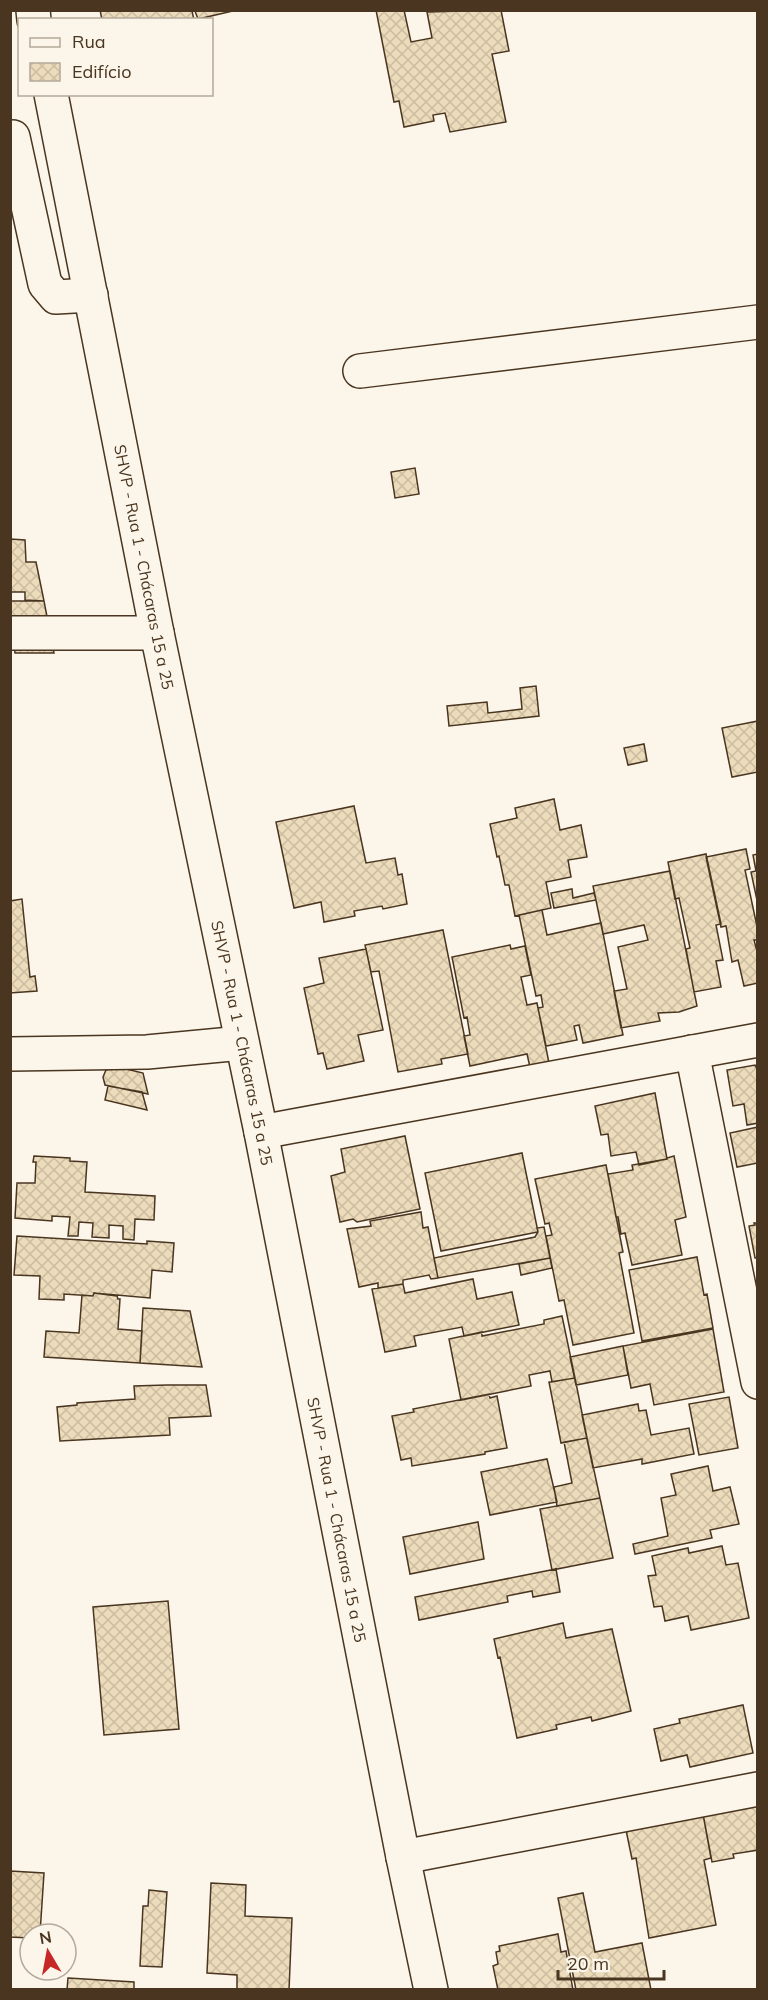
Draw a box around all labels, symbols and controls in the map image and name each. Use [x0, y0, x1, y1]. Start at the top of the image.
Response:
legend [18, 18, 213, 96]
text: Rua [72, 30, 106, 53]
text: Edifício [72, 60, 131, 83]
street label: SHVP - Rua 1 - Chácaras 15 a 25 [110, 443, 178, 691]
street label: SHVP - Rua 1 - Chácaras 15 a 25 [207, 919, 277, 1167]
street label: SHVP - Rua 1 - Chácaras 15 a 25 [303, 1395, 371, 1644]
north arrow [18, 1922, 78, 1982]
text: N [38, 1926, 53, 1948]
scale bar [558, 1943, 664, 1981]
text: 20 m [567, 1952, 609, 1975]

